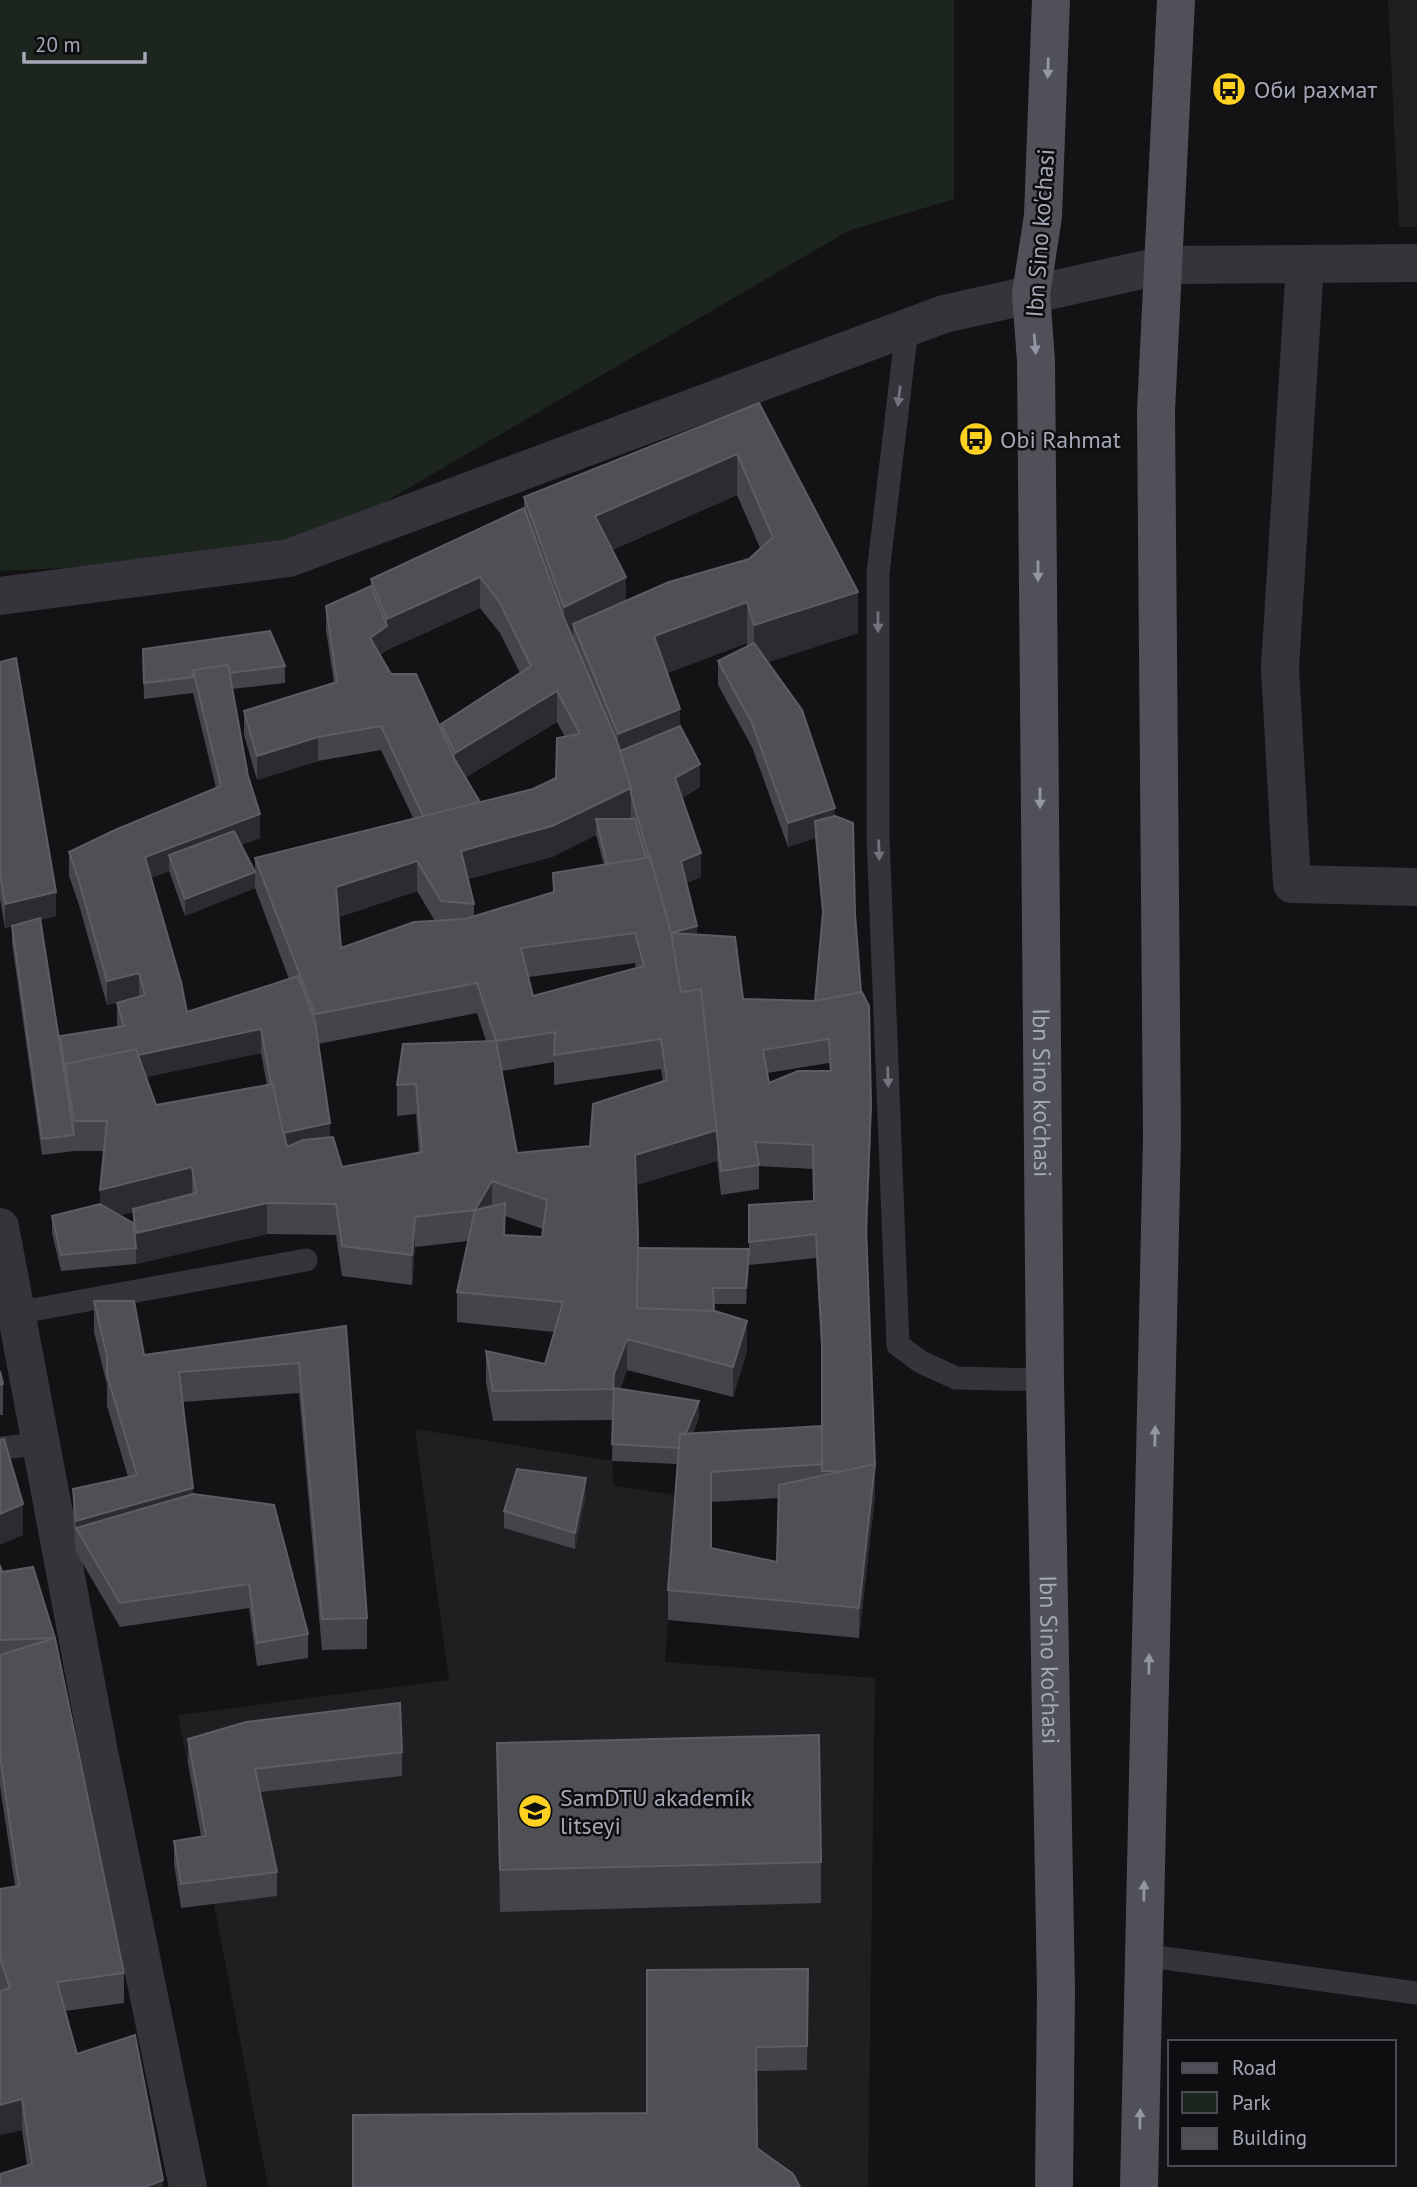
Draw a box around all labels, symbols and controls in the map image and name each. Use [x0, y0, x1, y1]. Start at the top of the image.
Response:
scale bar [24, 21, 145, 65]
text: 20 m [35, 31, 81, 58]
one-way arrow [1043, 57, 1054, 79]
bus stop icon: Оби рахмат [1210, 70, 1248, 108]
place label: Оби рахмат [1254, 74, 1377, 105]
street label: Ibn Sino ko'chasi [1019, 148, 1061, 318]
one-way arrow [1030, 333, 1041, 355]
one-way arrow [894, 385, 905, 407]
bus stop icon: Obi Rahmat [957, 420, 995, 458]
place label: Obi Rahmat [1000, 424, 1121, 455]
one-way arrow [1032, 560, 1044, 582]
one-way arrow [872, 612, 884, 634]
one-way arrow [1034, 788, 1046, 810]
one-way arrow [873, 839, 884, 861]
street label: Ibn Sino ko'chasi [1026, 1008, 1059, 1177]
one-way arrow [882, 1066, 893, 1088]
one-way arrow [1149, 1425, 1160, 1447]
street label: Ibn Sino ko'chasi [1033, 1575, 1067, 1745]
one-way arrow [1144, 1653, 1155, 1675]
place label: SamDTU akademik litseyi [560, 1782, 752, 1841]
school or university icon: SamDTU akademik litseyi [516, 1792, 554, 1830]
one-way arrow [1138, 1880, 1149, 1902]
legend [1168, 2040, 1396, 2166]
text: Road [1232, 2054, 1276, 2081]
text: Park [1232, 2089, 1271, 2116]
one-way arrow [1134, 2108, 1146, 2130]
text: Building [1232, 2124, 1307, 2151]

